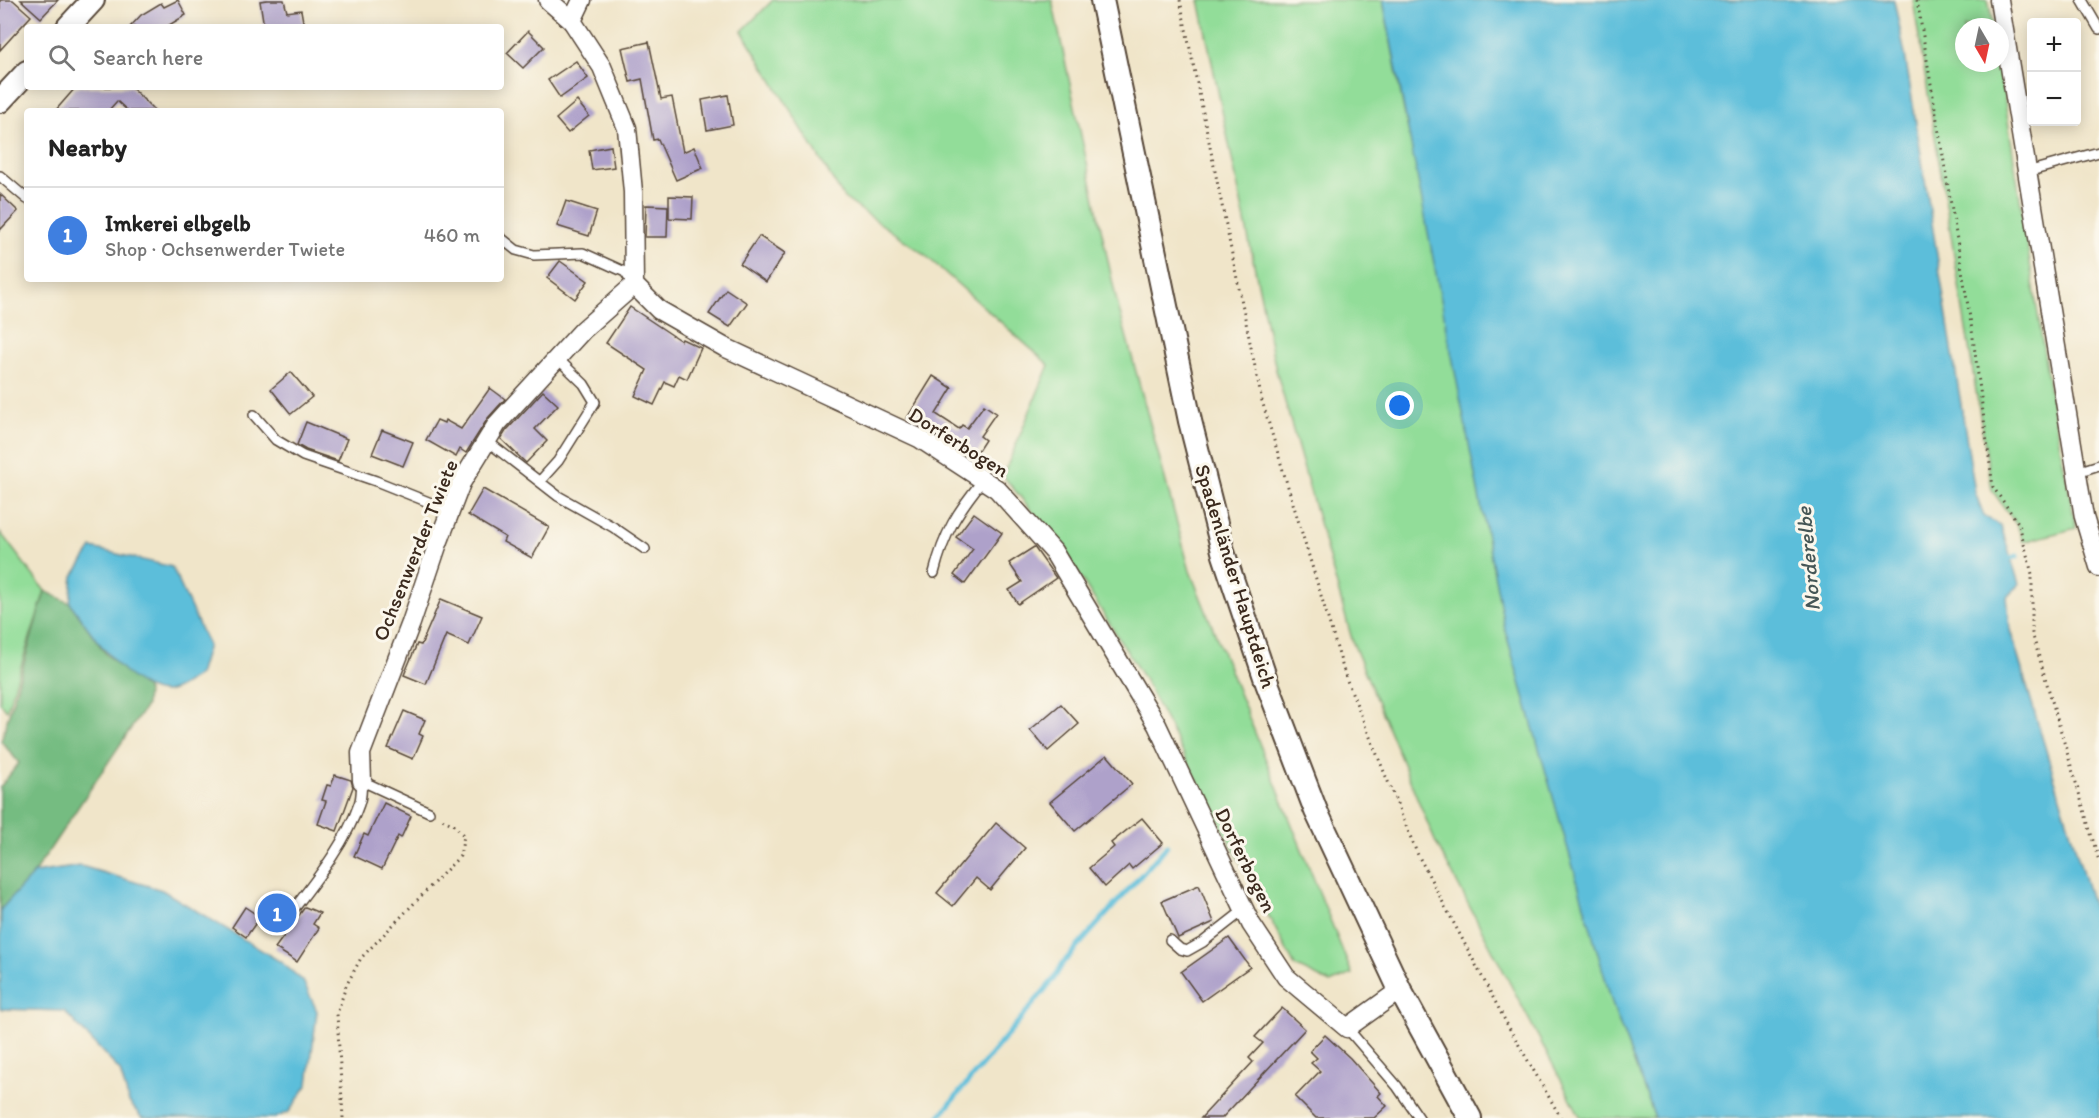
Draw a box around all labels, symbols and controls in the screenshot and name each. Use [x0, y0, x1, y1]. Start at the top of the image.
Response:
north arrow [1955, 18, 2009, 72]
map controls [2027, 18, 2081, 126]
button: + [2027, 18, 2081, 72]
search box [24, 24, 504, 90]
icon: search [45, 41, 78, 74]
text: Search here [93, 44, 203, 71]
button: − [2027, 72, 2081, 126]
text: Nearby [48, 131, 127, 163]
text: Imkerei elbgelb [105, 210, 251, 237]
text: 1 [63, 223, 72, 247]
text: 460 m [424, 223, 480, 247]
text: Shop · Ochsenwerder Twiete [105, 237, 345, 261]
your location [1385, 391, 1414, 420]
street label: Dorferbogen [904, 401, 1014, 483]
street label: Ochsenwerder Twiete [367, 456, 463, 644]
street label: Spadenländer Hauptdeich [1190, 461, 1282, 691]
water label: Norderelbe [1790, 504, 1826, 612]
street label: Dorferbogen [1210, 804, 1282, 917]
pin: 1 [258, 890, 296, 936]

